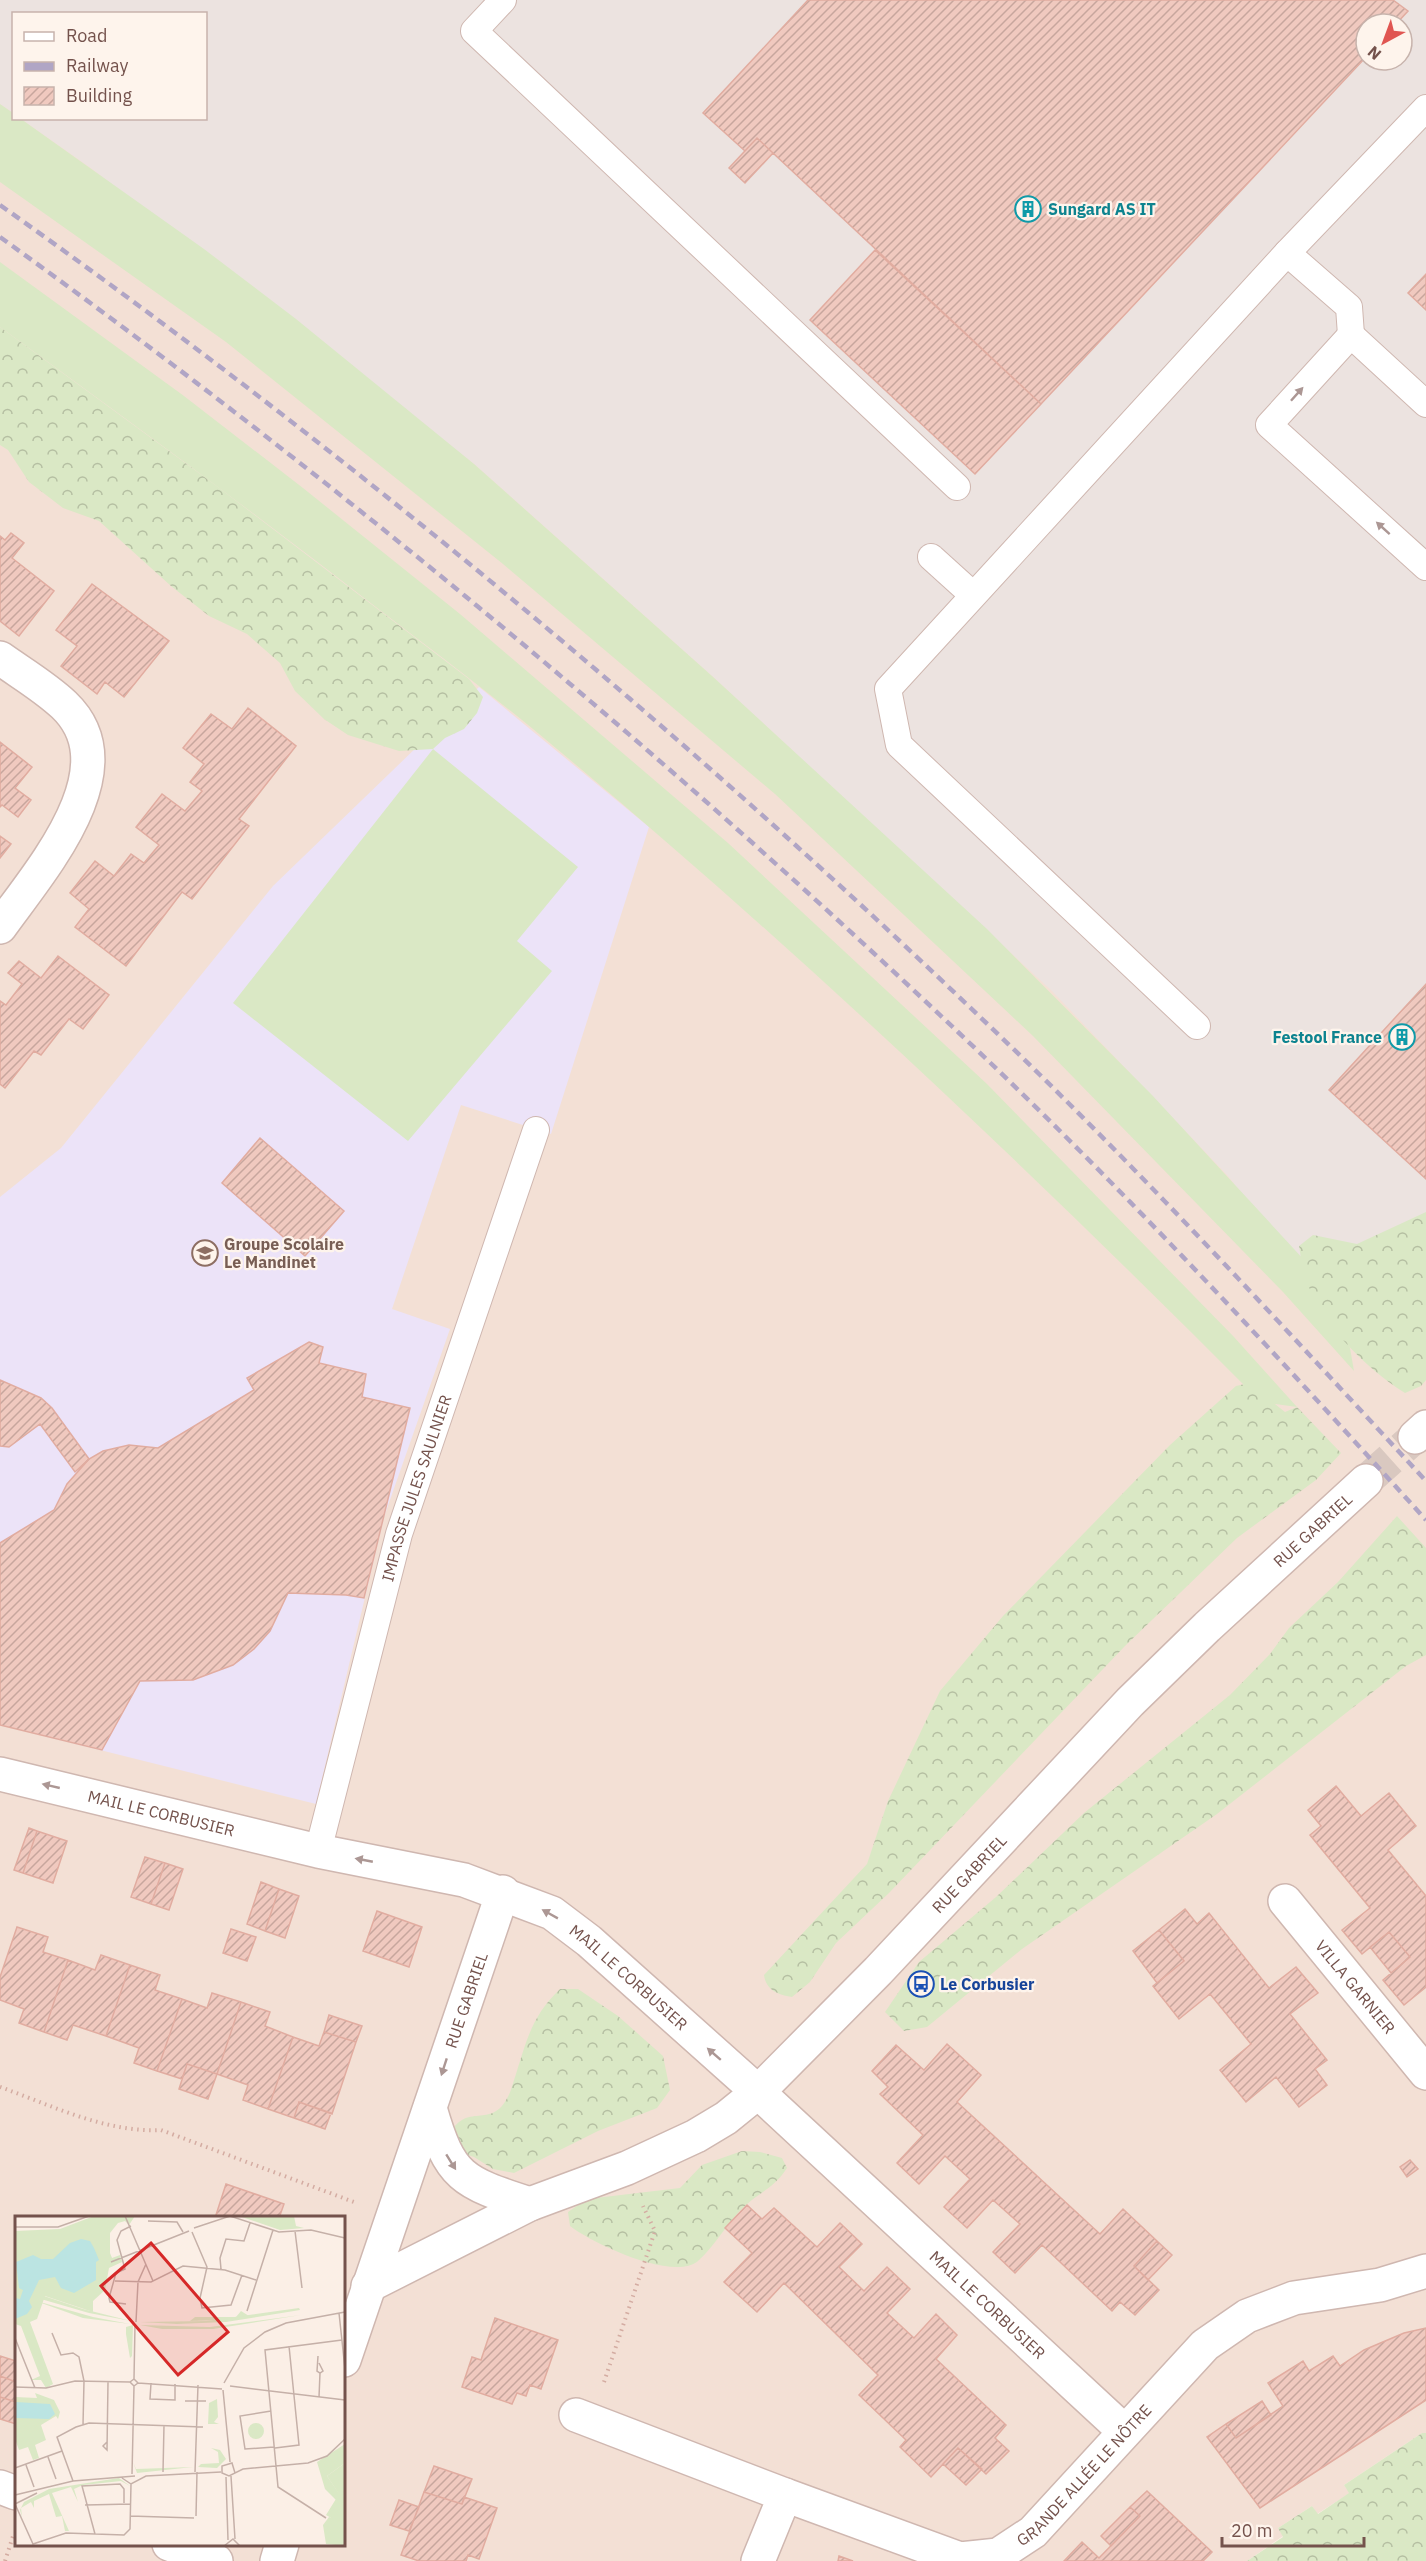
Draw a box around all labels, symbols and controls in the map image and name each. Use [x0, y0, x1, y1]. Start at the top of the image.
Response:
legend [12, 12, 207, 120]
north arrow [1354, 12, 1414, 72]
text: Road [66, 24, 107, 47]
text: N [1363, 42, 1385, 65]
text: Railway [66, 54, 128, 77]
text: Building [66, 84, 133, 107]
building icon: Sungard AS IT [1013, 194, 1043, 224]
place label: Sungard AS IT [1048, 199, 1156, 219]
one-way arrow [1290, 387, 1304, 402]
one-way arrow [1375, 521, 1390, 535]
building icon: Festool France [1387, 1022, 1417, 1052]
place label: Festool France [1273, 1027, 1382, 1047]
place label: Groupe Scolaire Le Mandinet [224, 1234, 344, 1272]
school or university icon: Groupe Scolaire Le Mandinet [190, 1238, 220, 1268]
street label: IMPASSE JULES SAULNIER [377, 1392, 455, 1584]
street label: RUE GABRIEL [1269, 1489, 1356, 1571]
one-way arrow [42, 1781, 61, 1791]
street label: MAIL LE CORBUSIER [86, 1786, 237, 1840]
street label: RUE GABRIEL [928, 1830, 1011, 1917]
one-way arrow [354, 1855, 373, 1864]
one-way arrow [541, 1909, 558, 1919]
street label: MAIL LE CORBUSIER [566, 1920, 692, 2034]
street label: VILLA GARNIER [1311, 1936, 1400, 2038]
street label: RUE GABRIEL [441, 1950, 492, 2051]
bus stop icon: Le Corbusier [906, 1969, 936, 1999]
place label: Le Corbusier [940, 1974, 1035, 1994]
one-way arrow [707, 2048, 722, 2061]
one-way arrow [438, 2058, 448, 2076]
one-way arrow [445, 2154, 456, 2170]
inset map [15, 2216, 345, 2546]
street label: MAIL LE CORBUSIER [926, 2246, 1050, 2363]
street label: GRANDE ALLÉE LE NÔTRE [1013, 2400, 1156, 2550]
scale bar [1222, 2510, 1364, 2548]
text: 20 m [1231, 2519, 1273, 2542]

